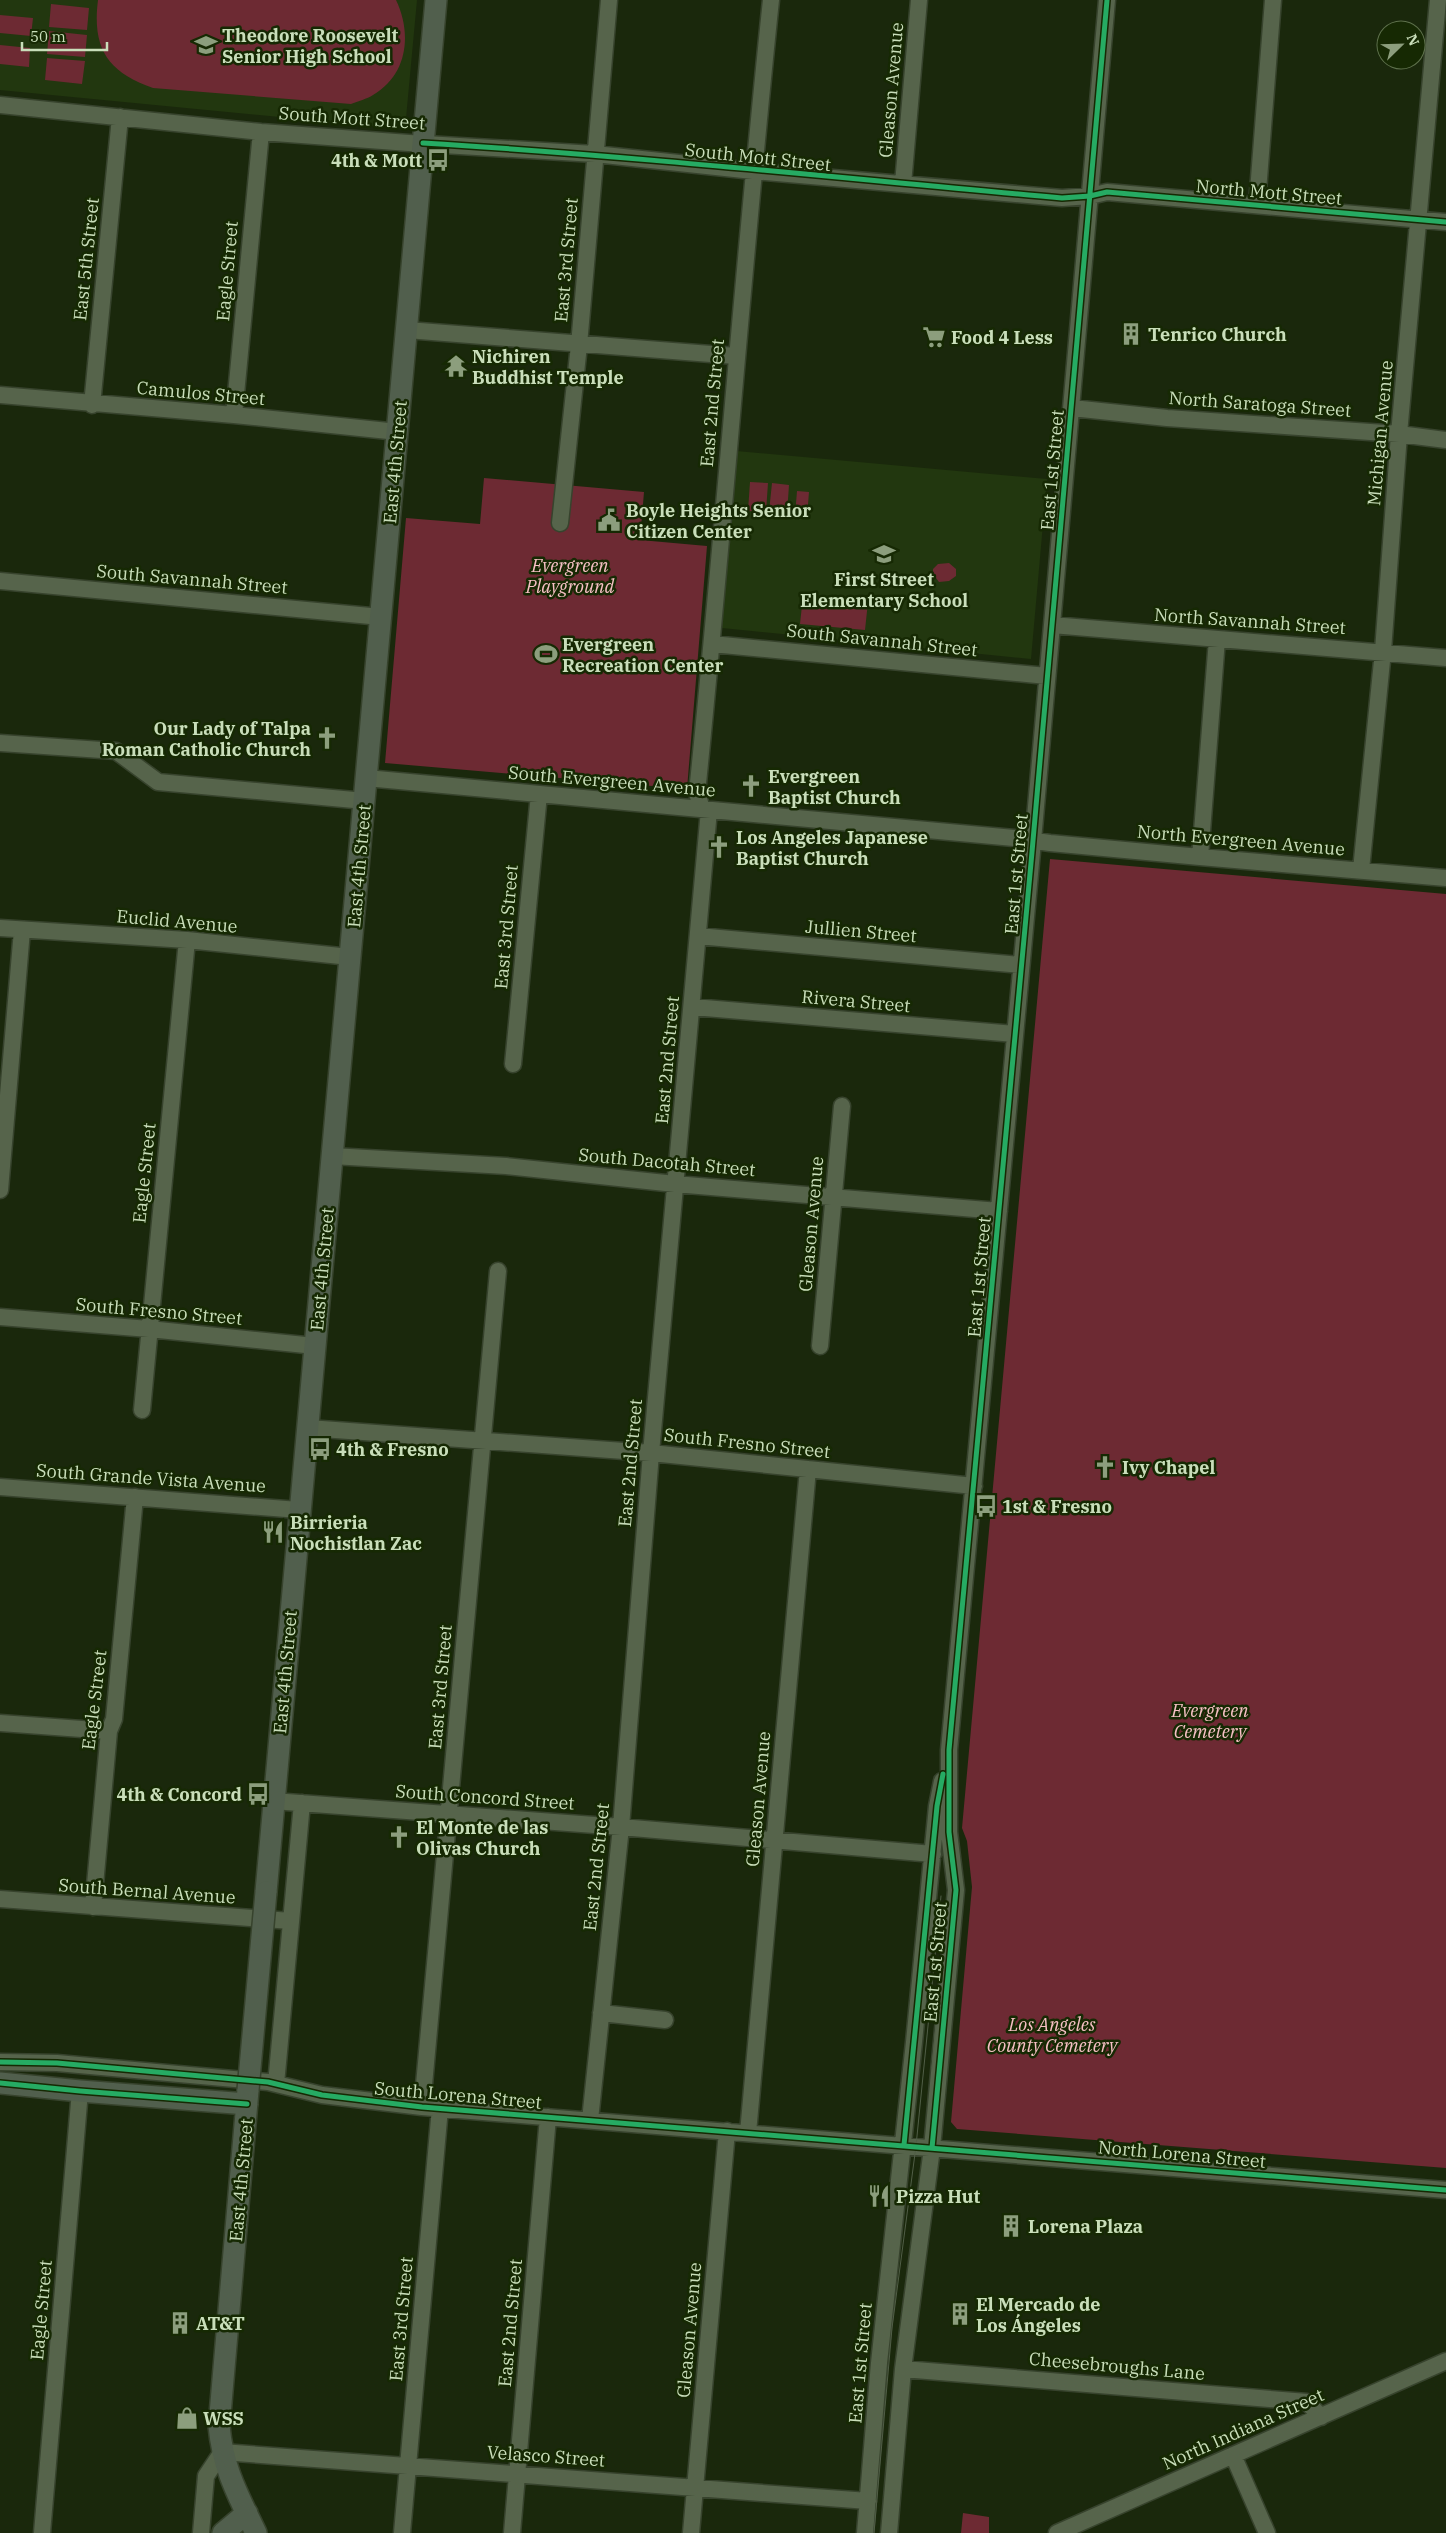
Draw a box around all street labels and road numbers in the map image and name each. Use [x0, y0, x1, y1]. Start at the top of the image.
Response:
street label: Gleason Avenue [874, 21, 908, 159]
street label: South Mott Street [278, 101, 426, 135]
street label: South Mott Street [684, 138, 832, 176]
street label: North Mott Street [1195, 174, 1343, 210]
street label: East 5th Street [68, 196, 104, 322]
street label: East 3rd Street [549, 197, 583, 323]
street label: Eagle Street [211, 220, 243, 322]
street label: East 2nd Street [695, 338, 729, 468]
street label: Michigan Avenue [1362, 359, 1398, 507]
street label: Camulos Street [136, 376, 266, 410]
street label: North Saratoga Street [1168, 386, 1352, 422]
street label: East 4th Street [378, 399, 412, 525]
street label: East 1st Street [1035, 409, 1069, 531]
street label: South Savannah Street [95, 559, 289, 599]
street label: North Savannah Street [1153, 603, 1347, 639]
street label: South Savannah Street [785, 619, 979, 661]
street label: South Evergreen Avenue [507, 760, 717, 802]
street label: East 4th Street [342, 803, 376, 929]
street label: East 1st Street [999, 813, 1033, 935]
street label: North Evergreen Avenue [1136, 819, 1346, 861]
street label: East 3rd Street [489, 864, 523, 990]
street label: Euclid Avenue [116, 904, 238, 938]
street label: Jullien Street [804, 915, 918, 947]
street label: Rivera Street [801, 985, 911, 1017]
street label: East 2nd Street [650, 995, 684, 1125]
street label: Eagle Street [127, 1122, 161, 1224]
street label: South Dacotah Street [578, 1143, 756, 1181]
street label: Gleason Avenue [794, 1155, 828, 1293]
street label: East 4th Street [305, 1206, 339, 1332]
street label: East 1st Street [962, 1216, 996, 1338]
street label: South Fresno Street [75, 1292, 243, 1330]
street label: East 2nd Street [613, 1398, 647, 1528]
street label: South Fresno Street [663, 1423, 831, 1463]
street label: South Grande Vista Avenue [35, 1458, 267, 1498]
street label: East 4th Street [268, 1609, 302, 1735]
street label: East 3rd Street [423, 1624, 457, 1750]
street label: Eagle Street [76, 1649, 112, 1751]
street label: Gleason Avenue [741, 1730, 775, 1868]
street label: South Concord Street [395, 1779, 575, 1815]
street label: East 2nd Street [578, 1802, 614, 1932]
street label: South Bernal Avenue [58, 1873, 236, 1909]
street label: East 1st Street [918, 1901, 952, 2023]
street label: South Lorena Street [373, 2076, 543, 2114]
street label: East 4th Street [224, 2117, 258, 2243]
street label: North Lorena Street [1097, 2135, 1267, 2173]
street label: East 3rd Street [384, 2256, 418, 2382]
street label: East 2nd Street [493, 2258, 527, 2388]
street label: Eagle Street [25, 2259, 57, 2361]
street label: Gleason Avenue [672, 2261, 706, 2399]
street label: East 1st Street [843, 2302, 877, 2424]
street label: Cheesebroughs Lane [1028, 2347, 1206, 2385]
street label: North Indiana Street [1159, 2383, 1327, 2475]
street label: Velasco Street [486, 2440, 606, 2472]

